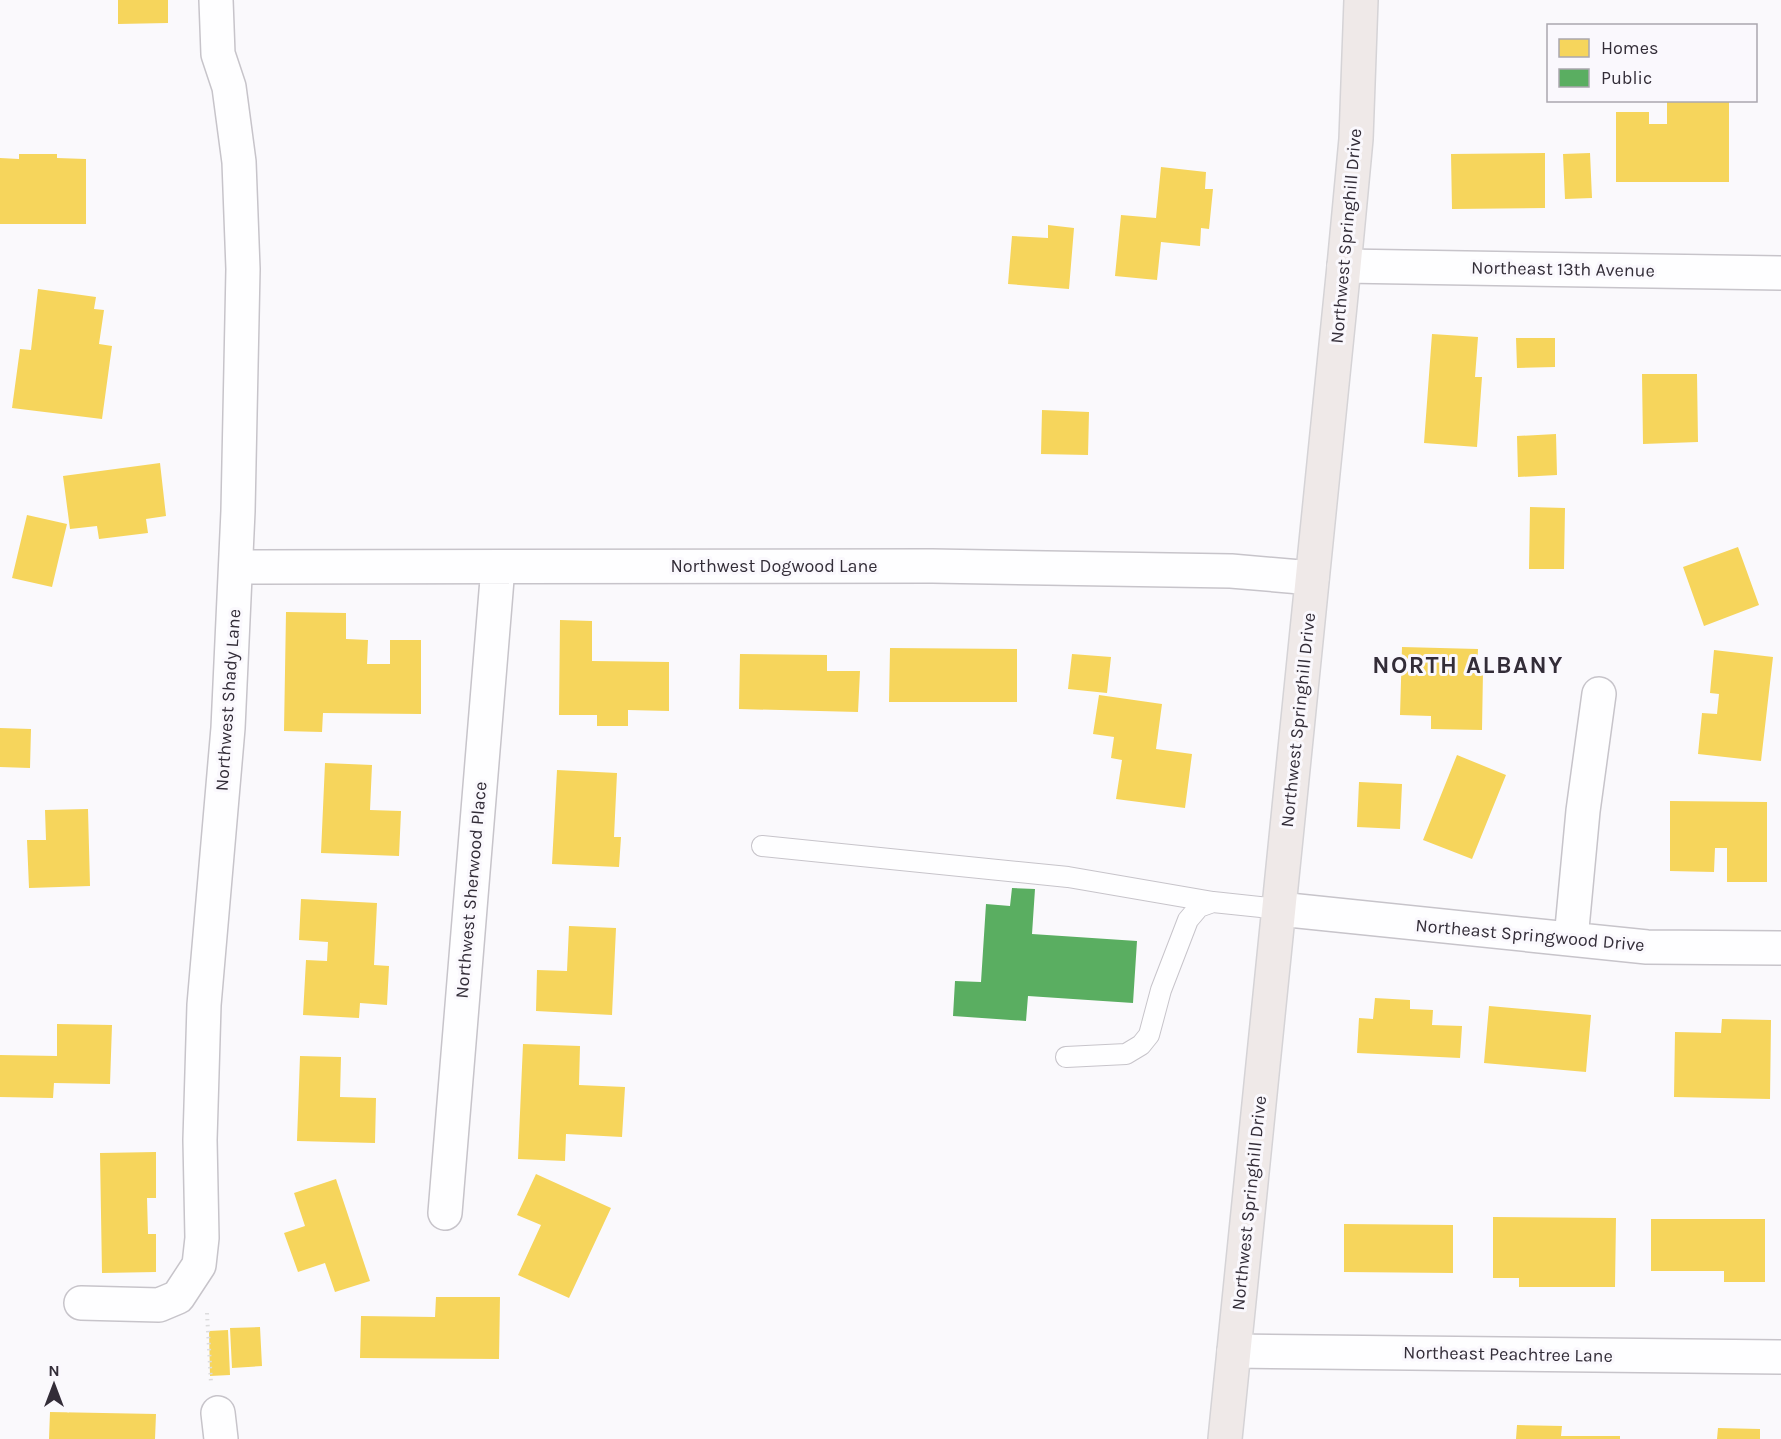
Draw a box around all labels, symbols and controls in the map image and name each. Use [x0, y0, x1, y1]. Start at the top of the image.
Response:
legend [1547, 24, 1757, 102]
text: Homes [1601, 37, 1658, 59]
text: Public [1601, 67, 1652, 89]
street label: Northwest Springhill Drive [1326, 127, 1366, 345]
street label: Northeast 13th Avenue [1471, 256, 1655, 282]
street label: Northwest Dogwood Lane [670, 555, 878, 577]
street label: Northwest Shady Lane [211, 608, 245, 792]
street label: Northwest Springhill Drive [1276, 611, 1320, 829]
district label: NORTH ALBANY [1372, 651, 1564, 679]
street label: Northwest Sherwood Place [451, 781, 491, 999]
street label: Northeast Springwood Drive [1415, 914, 1645, 956]
street label: Northwest Springhill Drive [1227, 1094, 1271, 1312]
street label: Northeast Peachtree Lane [1403, 1341, 1613, 1367]
north arrow [24, 1355, 84, 1415]
text: N [48, 1361, 60, 1380]

